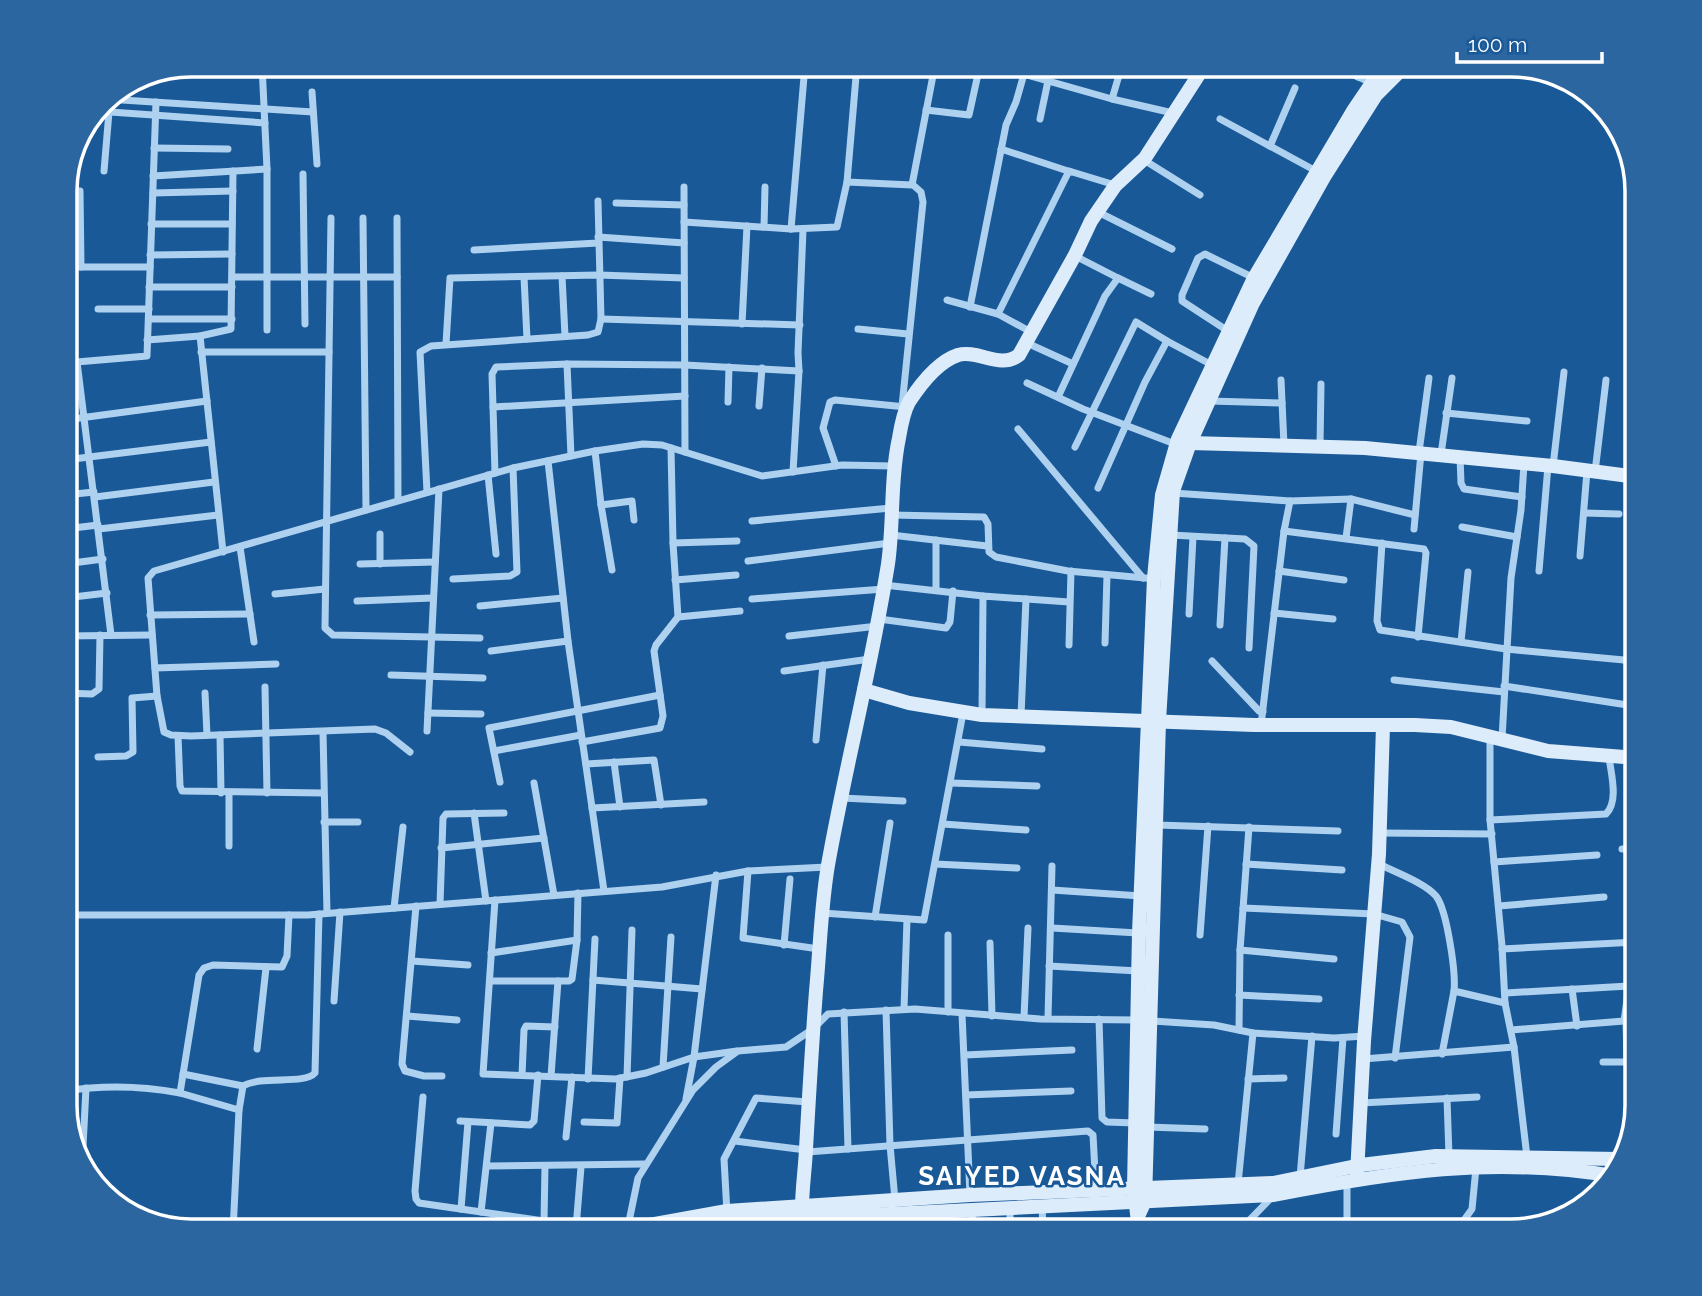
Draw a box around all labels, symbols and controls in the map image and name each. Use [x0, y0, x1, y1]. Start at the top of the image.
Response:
scale bar [1457, 21, 1602, 65]
text: 100 m [1468, 32, 1527, 57]
district label: SAIYED VASNA [918, 1161, 1126, 1191]

